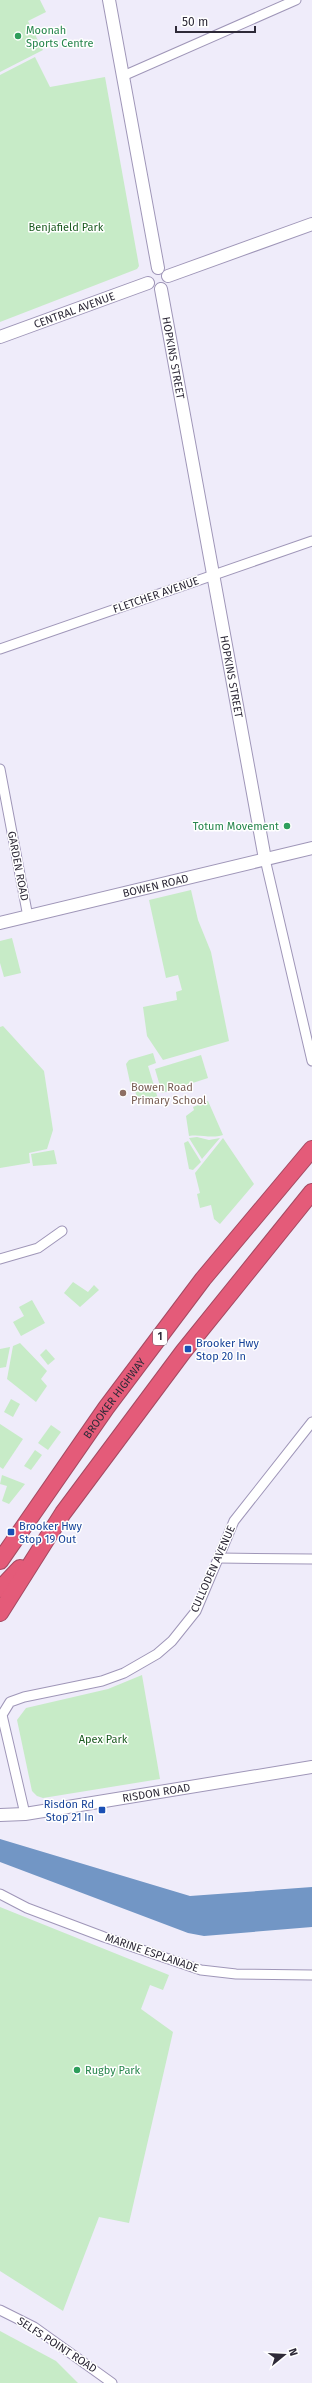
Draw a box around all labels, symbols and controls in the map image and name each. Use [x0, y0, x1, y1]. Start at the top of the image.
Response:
scale bar [176, 8, 255, 34]
text: 50 m [182, 15, 208, 29]
place label: Moonah Sports Centre [26, 24, 94, 50]
marker: Moonah Sports Centre [13, 31, 23, 41]
park label: Benjafield Park [29, 221, 104, 234]
street label: CENTRAL AVENUE [32, 289, 117, 331]
street label: HOPKINS STREET [160, 316, 187, 400]
street label: FLETCHER AVENUE [111, 574, 201, 616]
street label: HOPKINS STREET [218, 634, 246, 719]
place label: Totum Movement [193, 820, 279, 833]
marker: Totum Movement [282, 821, 292, 831]
street label: GARDEN ROAD [5, 830, 31, 902]
street label: BOWEN ROAD [121, 871, 190, 900]
place label: Bowen Road Primary School [131, 1081, 206, 1107]
marker: Bowen Road Primary School [118, 1088, 128, 1098]
road number: 1 [153, 1329, 167, 1345]
place label: Brooker Hwy Stop 20 In [196, 1337, 260, 1363]
marker: Brooker Hwy Stop 20 In [183, 1344, 193, 1354]
street label: BROOKER HIGHWAY [80, 1355, 148, 1441]
place label: Brooker Hwy Stop 19 Out [19, 1520, 83, 1546]
street label: CULLODEN AVENUE [188, 1523, 238, 1614]
marker: Brooker Hwy Stop 19 Out [6, 1527, 16, 1537]
park label: Apex Park [79, 1733, 128, 1746]
street label: RISDON ROAD [121, 1781, 191, 1804]
place label: Risdon Rd Stop 21 In [44, 1798, 94, 1824]
marker: Risdon Rd Stop 21 In [97, 1805, 107, 1815]
street label: MARINE ESPLANADE [104, 1931, 200, 1975]
place label: Rugby Park [85, 2064, 141, 2077]
marker: Rugby Park [72, 2065, 82, 2075]
street label: SELFS POINT ROAD [15, 2314, 99, 2376]
north arrow [264, 2335, 304, 2375]
text: N [286, 2347, 300, 2358]

